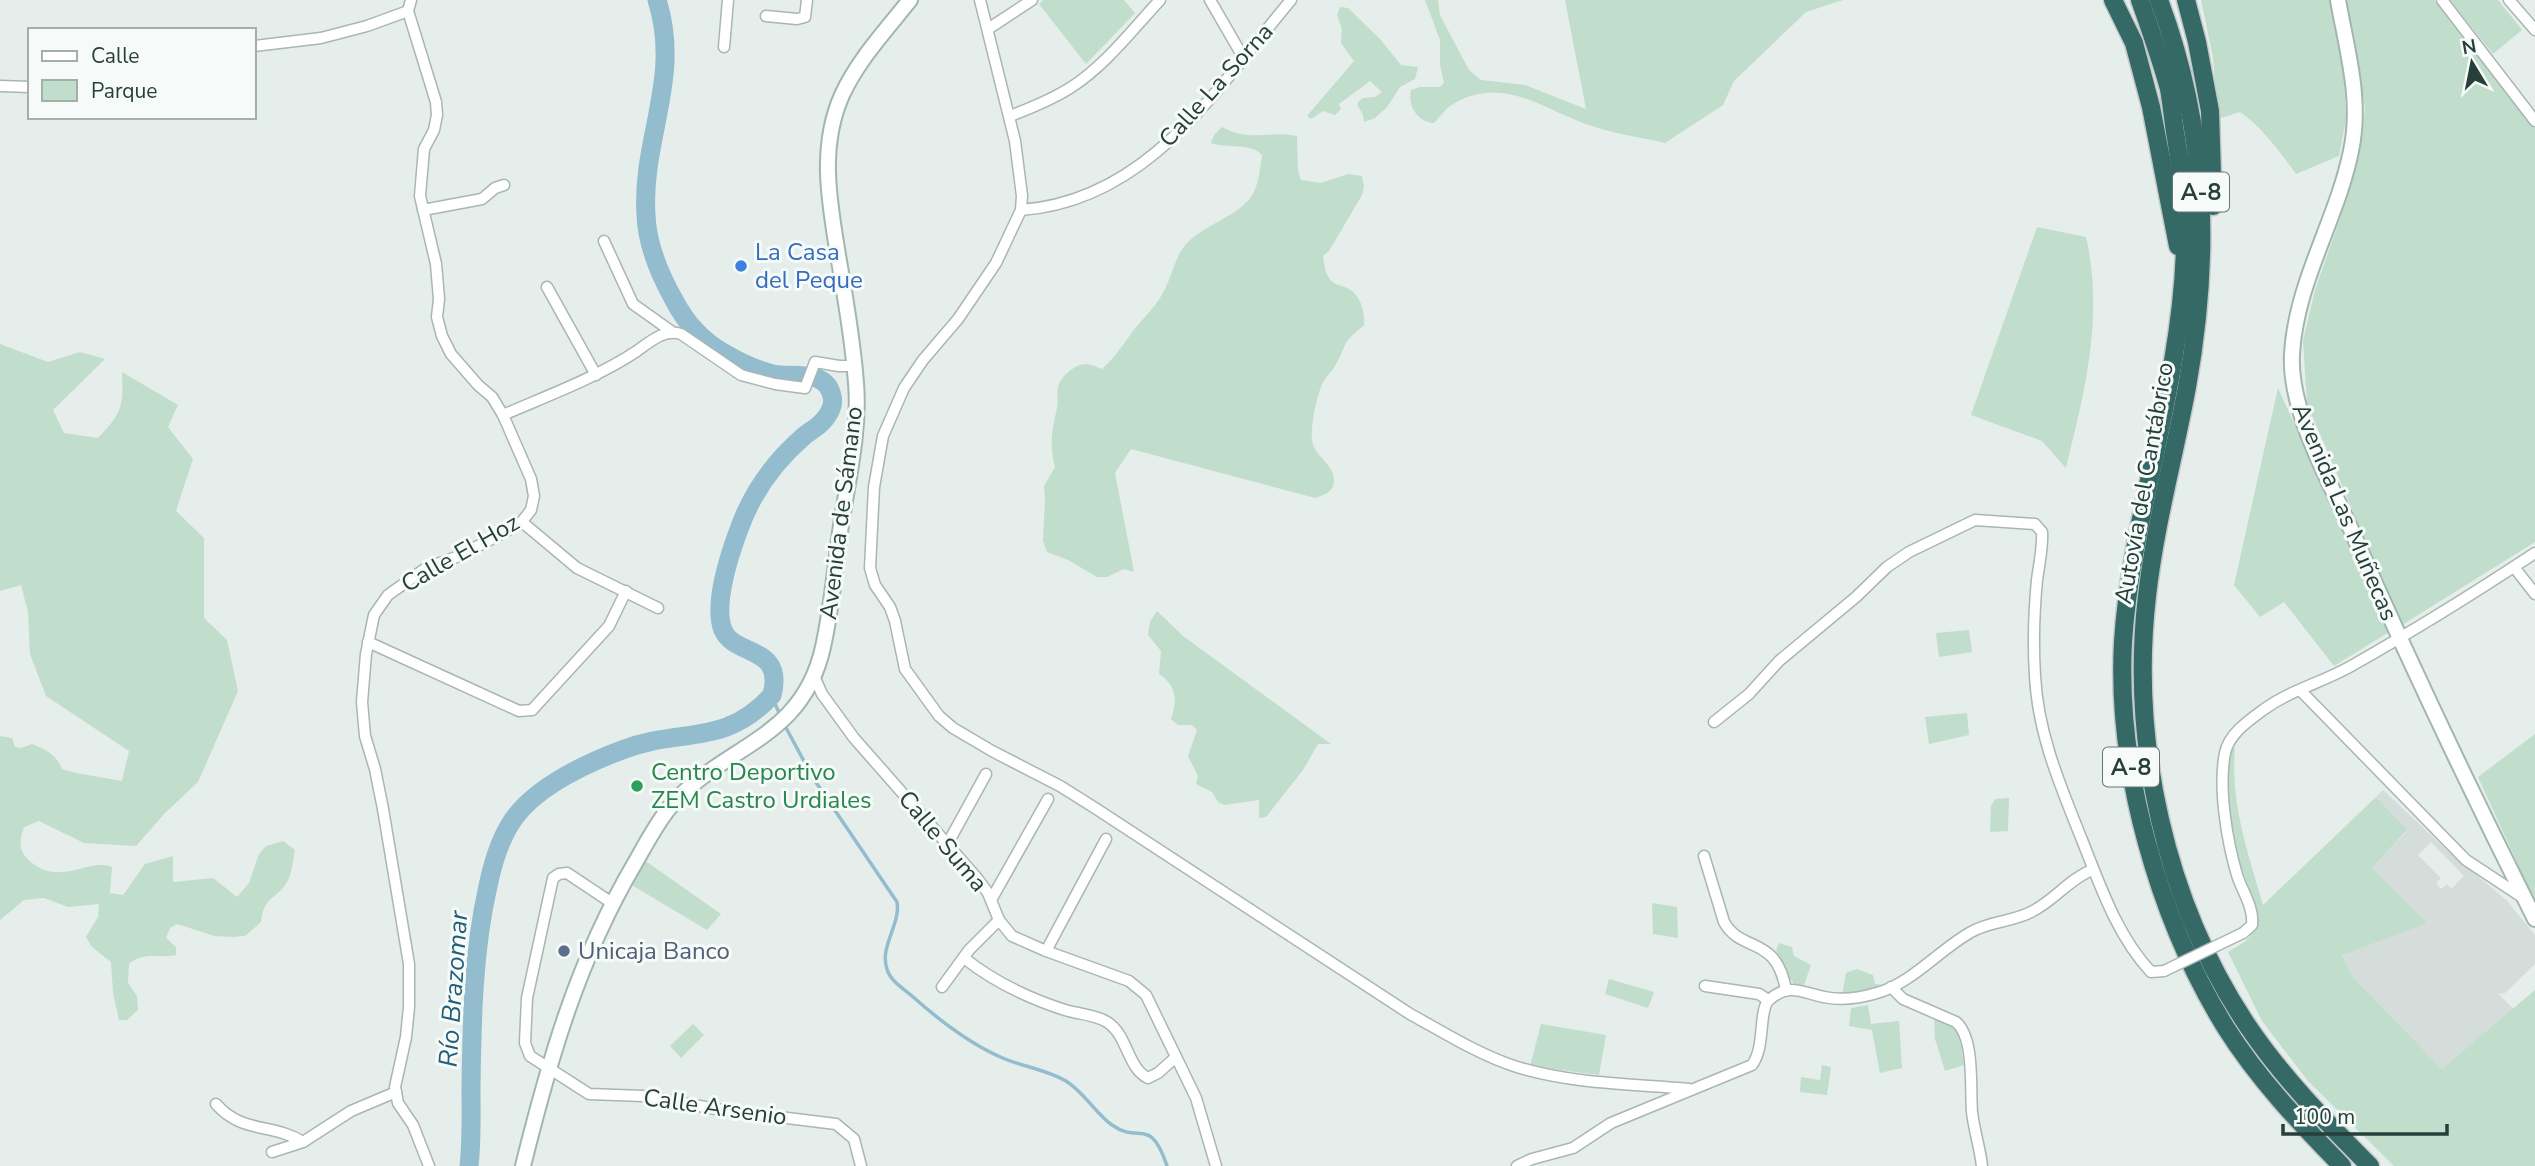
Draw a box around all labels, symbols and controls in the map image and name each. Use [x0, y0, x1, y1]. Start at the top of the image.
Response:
street label: Calle La Sorna [1152, 16, 1280, 154]
legend [28, 28, 256, 119]
north arrow [2437, 28, 2507, 98]
text: N [2460, 33, 2478, 61]
text: Calle [91, 42, 139, 70]
text: Parque [91, 77, 158, 105]
road number: A-8 [2173, 172, 2229, 211]
place label: La Casa del Peque [755, 236, 863, 296]
marker: La Casa del Peque [733, 258, 749, 274]
street label: Autovía del Cantábrico [2107, 360, 2181, 606]
street label: Avenida Las Muñecas [2285, 398, 2405, 626]
street label: Avenida de Sámano [812, 405, 870, 621]
street label: Calle El Hoz [395, 506, 525, 600]
road number: A-8 [2103, 748, 2159, 786]
place label: Centro Deportivo ZEM Castro Urdiales [651, 756, 872, 816]
marker: Centro Deportivo ZEM Castro Urdiales [629, 778, 645, 794]
street label: Calle Suma [891, 784, 995, 898]
water label: Río Brazomar [431, 909, 476, 1068]
place label: Unicaja Banco [578, 935, 730, 967]
marker: Unicaja Banco [556, 943, 572, 959]
street label: Calle Arsenio [641, 1081, 789, 1133]
scale bar [2283, 1092, 2448, 1136]
text: 100 m [2294, 1103, 2355, 1131]

